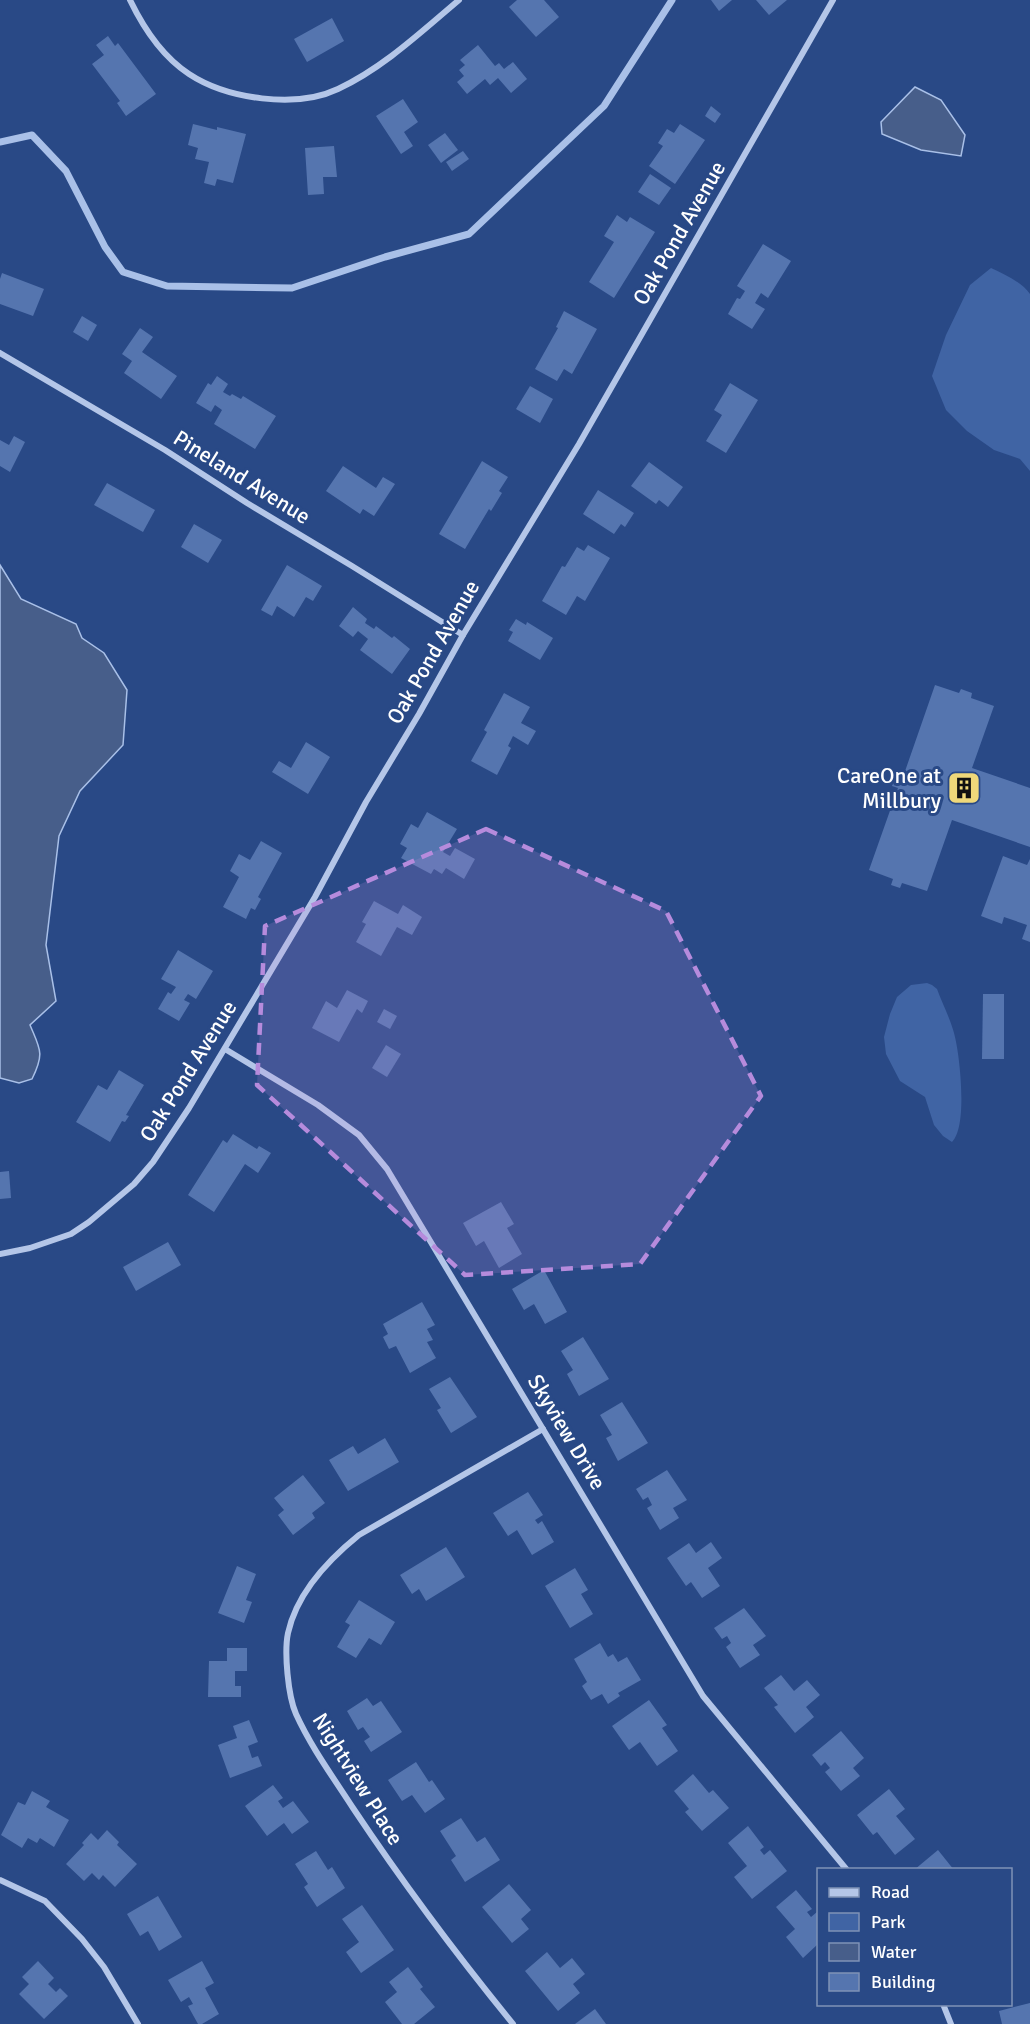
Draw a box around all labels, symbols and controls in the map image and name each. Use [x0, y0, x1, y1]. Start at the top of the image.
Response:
street label: Oak Pond Avenue [627, 156, 731, 310]
street label: Pineland Avenue [169, 424, 315, 530]
street label: Oak Pond Avenue [381, 575, 485, 729]
place label: CareOne at Millbury [837, 762, 942, 814]
building icon: CareOne at Millbury [946, 770, 982, 806]
street label: Oak Pond Avenue [134, 995, 242, 1147]
street label: Skyview Drive [522, 1369, 612, 1495]
street label: Nightview Place [307, 1708, 409, 1850]
legend [817, 1868, 1012, 2006]
text: Road [871, 1881, 910, 1903]
text: Park [871, 1911, 906, 1933]
text: Water [871, 1941, 917, 1963]
text: Building [871, 1971, 935, 1993]

